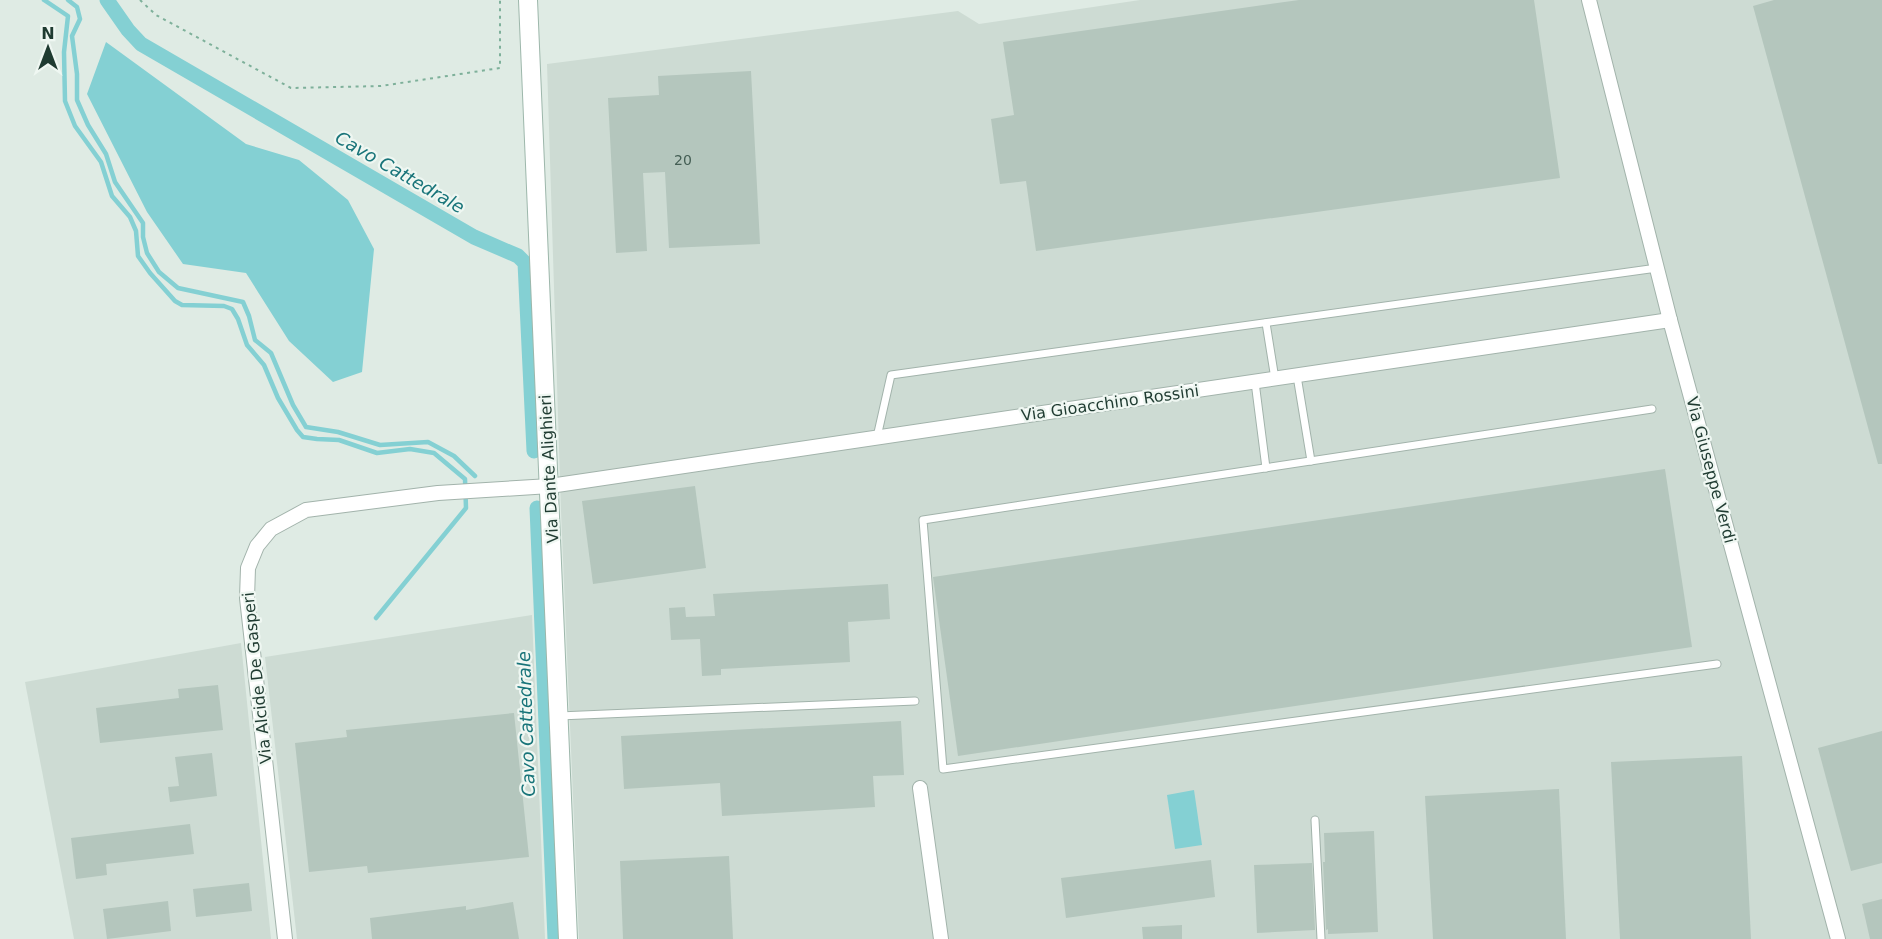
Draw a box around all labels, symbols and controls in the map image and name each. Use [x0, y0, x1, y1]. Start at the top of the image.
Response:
north arrow [18, 18, 78, 78]
text: N [41, 24, 55, 43]
water label: Cavo Cattedrale [332, 126, 468, 218]
house number: 20 [674, 152, 692, 168]
street label: Via Gioacchino Rossini [1020, 381, 1200, 425]
street label: Via Dante Alighieri [536, 394, 562, 544]
street label: Via Giuseppe Verdi [1682, 395, 1740, 545]
street label: Via Alcide De Gasperi [239, 591, 275, 765]
water label: Cavo Cattedrale [513, 651, 539, 797]

